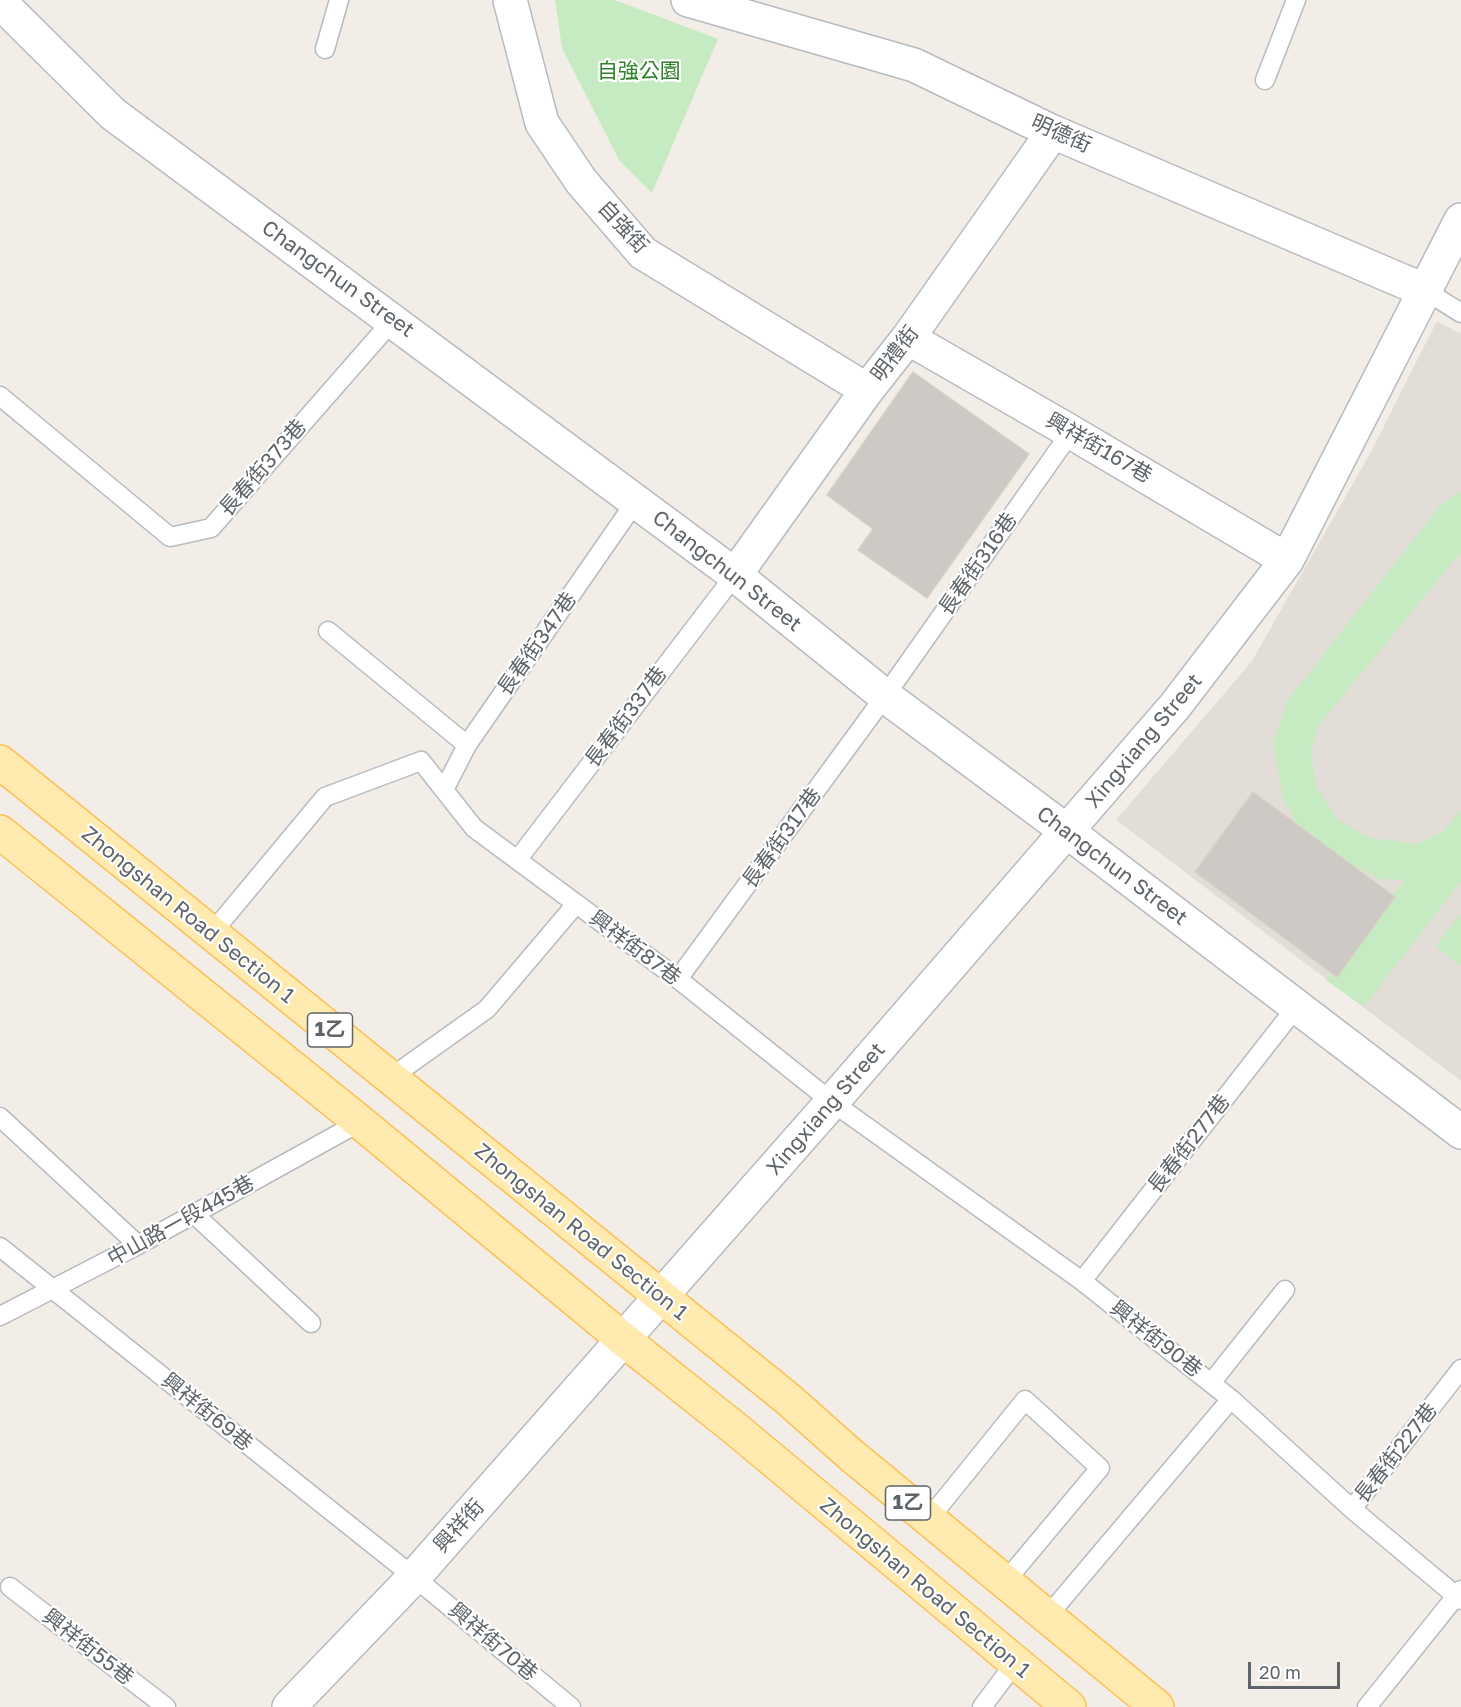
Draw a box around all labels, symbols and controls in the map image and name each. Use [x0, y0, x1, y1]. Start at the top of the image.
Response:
park label: 自強公園 [597, 58, 681, 84]
street label: 明德街 [1027, 110, 1095, 158]
street label: 自強街 [592, 195, 654, 259]
street label: Changchun Street [257, 215, 419, 343]
street label: 明禮街 [866, 321, 924, 387]
street label: 興祥街167巷 [1042, 408, 1156, 488]
street label: 長春街373巷 [214, 415, 312, 521]
street label: Changchun Street [647, 505, 807, 637]
street label: 長春街316巷 [934, 508, 1022, 620]
street label: 長春街347巷 [492, 588, 582, 700]
street label: 長春街337巷 [580, 662, 672, 772]
street label: Xingxiang Street [1080, 669, 1208, 813]
street label: 長春街317巷 [737, 783, 827, 893]
street label: Changchun Street [1032, 801, 1192, 931]
street label: Zhongshan Road Section 1 [76, 821, 300, 1009]
street label: 興祥街87巷 [584, 905, 686, 991]
road number: 1乙 [308, 1013, 352, 1047]
street label: Xingxiang Street [762, 1037, 890, 1181]
street label: 長春街277巷 [1143, 1090, 1235, 1198]
street label: Zhongshan Road Section 1 [469, 1138, 693, 1326]
street label: 中山路一段445巷 [103, 1170, 259, 1272]
street label: 興祥街90巷 [1105, 1295, 1207, 1383]
street label: 興祥街69巷 [157, 1368, 257, 1456]
street label: 長春街227巷 [1349, 1398, 1443, 1508]
road number: 1乙 [886, 1486, 930, 1520]
street label: Zhongshan Road Section 1 [815, 1493, 1035, 1683]
street label: 興祥街 [429, 1494, 489, 1558]
street label: 興祥街70巷 [443, 1598, 543, 1686]
street label: 興祥街55巷 [38, 1604, 138, 1690]
scale bar [1251, 1650, 1342, 1688]
text: 20 m [1259, 1661, 1301, 1683]

